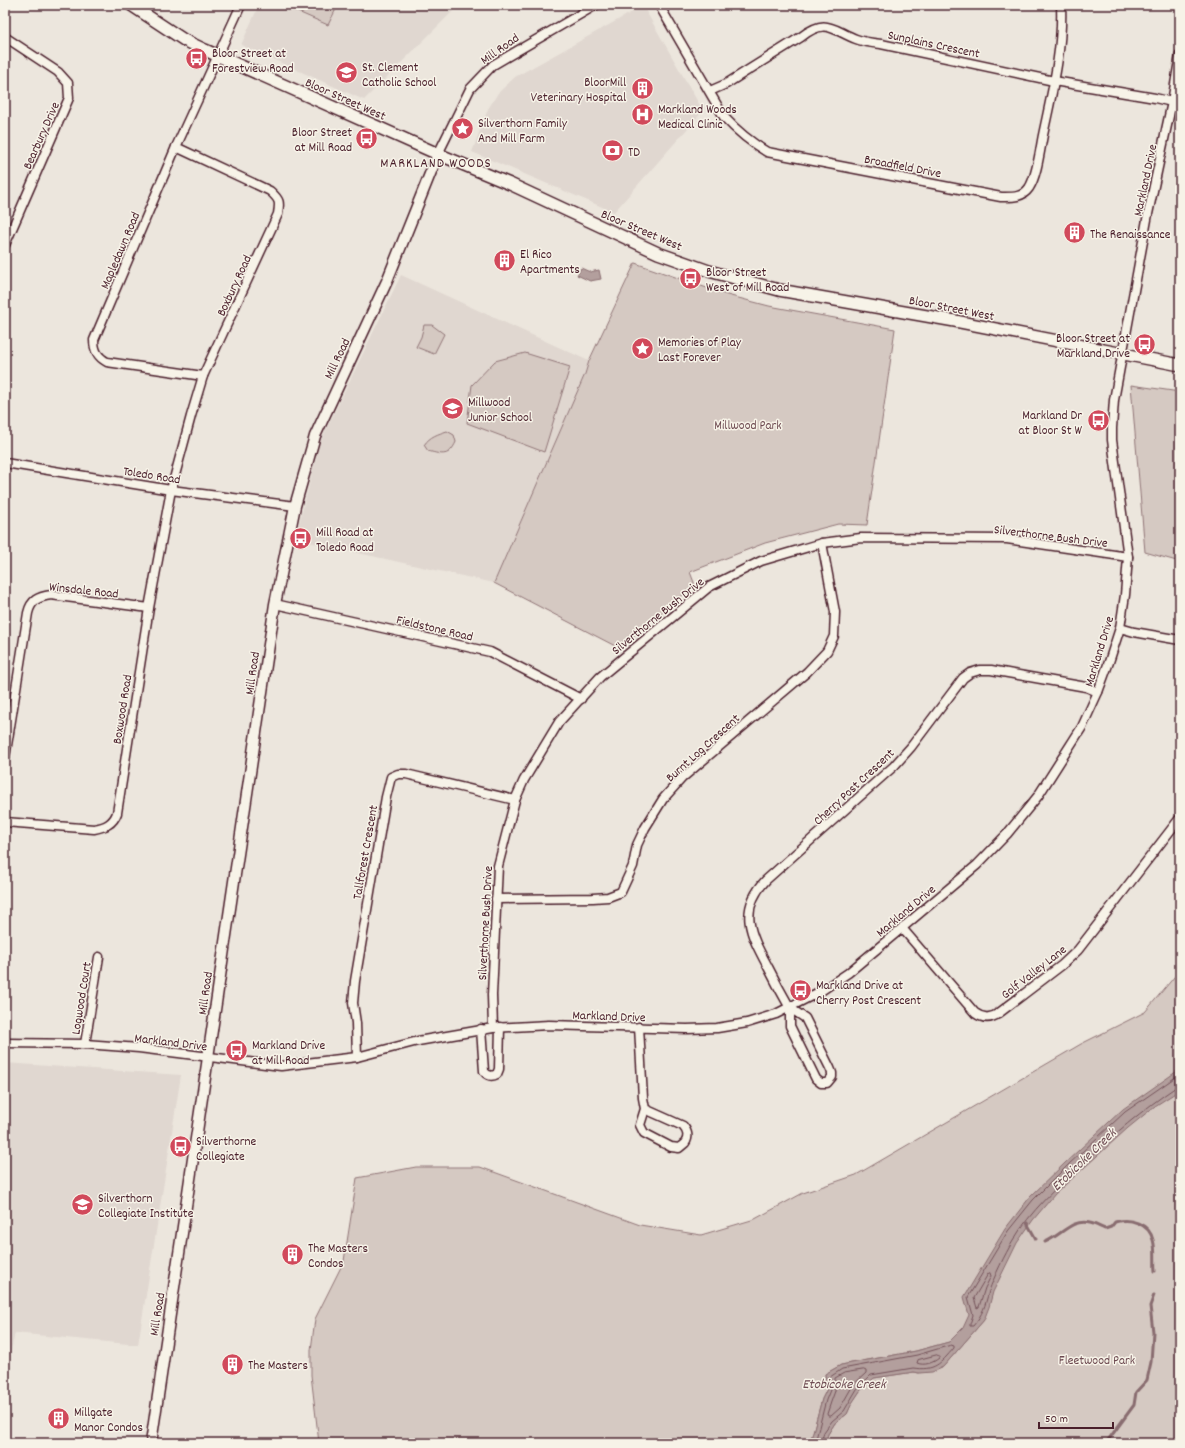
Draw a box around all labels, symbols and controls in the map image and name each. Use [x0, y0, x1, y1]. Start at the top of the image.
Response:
street label: Sunplains Crescent [886, 26, 981, 65]
street label: Mill Road [477, 30, 524, 70]
place label: Bloor Street at Forestview Road [212, 45, 294, 79]
bus stop icon: Bloor Street at Forestview Road [184, 46, 210, 72]
place label: St. Clement Catholic School [362, 59, 436, 93]
school or university icon: St. Clement Catholic School [334, 60, 360, 86]
street label: Bloor Street West [302, 74, 389, 127]
place label: BloorMill Veterinary Hospital [531, 74, 626, 108]
building icon: BloorMill Veterinary Hospital [629, 75, 655, 101]
street label: Bearbury Drive [19, 99, 66, 173]
place label: Markland Woods Medical Clinic [658, 101, 737, 135]
hospital icon: Markland Woods Medical Clinic [630, 102, 656, 128]
place label: Silverthorn Family And Mill Farm [478, 115, 568, 149]
place icon: Silverthorn Family And Mill Farm [449, 116, 475, 142]
place label: Bloor Street at Mill Road [292, 124, 352, 158]
bus stop icon: Bloor Street at Mill Road [354, 125, 380, 151]
bank icon: TD [600, 138, 626, 164]
street label: Markland Drive [1130, 142, 1163, 218]
place label: TD [628, 144, 640, 163]
street label: Broadfield Drive [862, 151, 943, 184]
district label: MARKLAND WOODS [380, 154, 492, 174]
street label: Bloor Street West [597, 206, 685, 257]
street label: Mapledawn Road [96, 209, 146, 293]
building icon: The Renaissance [1061, 220, 1087, 246]
place label: The Renaissance [1090, 226, 1171, 245]
place label: El Rico Apartments [520, 246, 580, 280]
building icon: El Rico Apartments [492, 247, 518, 273]
street label: Boxbury Road [213, 252, 258, 320]
place label: Bloor Street West of Mill Road [706, 264, 789, 298]
bus stop icon: Bloor Street West of Mill Road [678, 265, 704, 291]
street label: Bloor Street West [907, 292, 996, 327]
place label: Bloor Street at Markland Drive [1056, 330, 1130, 364]
bus stop icon: Bloor Street at Markland Drive [1132, 331, 1158, 357]
place label: Memories of Play Last Forever [658, 334, 742, 368]
street label: Mill Road [320, 335, 356, 383]
place icon: Memories of Play Last Forever [629, 335, 655, 361]
place label: Millwood Junior School [468, 394, 532, 428]
school or university icon: Millwood Junior School [440, 395, 466, 421]
place label: Markland Dr at Bloor St W [1019, 407, 1083, 441]
bus stop icon: Markland Dr at Bloor St W [1085, 408, 1111, 434]
park label: Millwood Park [714, 417, 782, 436]
street label: Toledo Road [122, 463, 182, 490]
street label: Silverthorne Bush Drive [993, 521, 1109, 554]
place label: Mill Road at Toledo Road [316, 524, 374, 558]
bus stop icon: Mill Road at Toledo Road [288, 525, 314, 551]
street label: Silverthorne Bush Drive [608, 573, 709, 660]
street label: Winsdale Road [48, 578, 119, 605]
street label: Fieldstone Road [394, 611, 475, 647]
street label: Markland Drive [1081, 614, 1120, 690]
street label: Mill Road [241, 650, 266, 696]
street label: Boxwood Road [109, 673, 138, 746]
street label: Burnt Log Crescent [662, 710, 745, 787]
street label: Cherry Post Crescent [810, 745, 900, 831]
street label: Tallforest Crescent [349, 803, 384, 901]
street label: Silverthorne Bush Drive [474, 865, 499, 981]
street label: Markland Drive [872, 881, 941, 943]
street label: Golf Valley Lane [998, 941, 1072, 1005]
street label: Logwood Court [67, 961, 98, 1036]
street label: Mill Road [194, 970, 219, 1016]
place label: Markland Drive at Cherry Post Crescent [816, 977, 921, 1011]
bus stop icon: Markland Drive at Cherry Post Crescent [788, 978, 814, 1004]
street label: Markland Drive [572, 1007, 646, 1028]
street label: Markland Drive [133, 1030, 208, 1057]
place label: Markland Drive at Mill Road [252, 1037, 325, 1071]
bus stop icon: Markland Drive at Mill Road [224, 1038, 250, 1064]
water label: Etobicoke Creek [1047, 1123, 1122, 1197]
place label: Silverthorne Collegiate [196, 1133, 257, 1167]
bus stop icon: Silverthorne Collegiate [168, 1134, 194, 1160]
place label: Silverthorn Collegiate Institute [98, 1190, 194, 1224]
school or university icon: Silverthorn Collegiate Institute [70, 1191, 96, 1217]
place label: The Masters Condos [308, 1240, 368, 1274]
building icon: The Masters Condos [279, 1241, 305, 1267]
street label: Mill Road [146, 1291, 171, 1337]
building icon: The Masters [220, 1351, 246, 1377]
park label: Fleetwood Park [1059, 1352, 1135, 1371]
place label: The Masters [248, 1357, 308, 1376]
water label: Etobicoke Creek [802, 1375, 887, 1395]
place label: Millgate Manor Condos [74, 1404, 143, 1438]
scale bar [1039, 1404, 1113, 1430]
building icon: Millgate Manor Condos [46, 1405, 72, 1431]
text: 50 m [1045, 1411, 1068, 1428]

